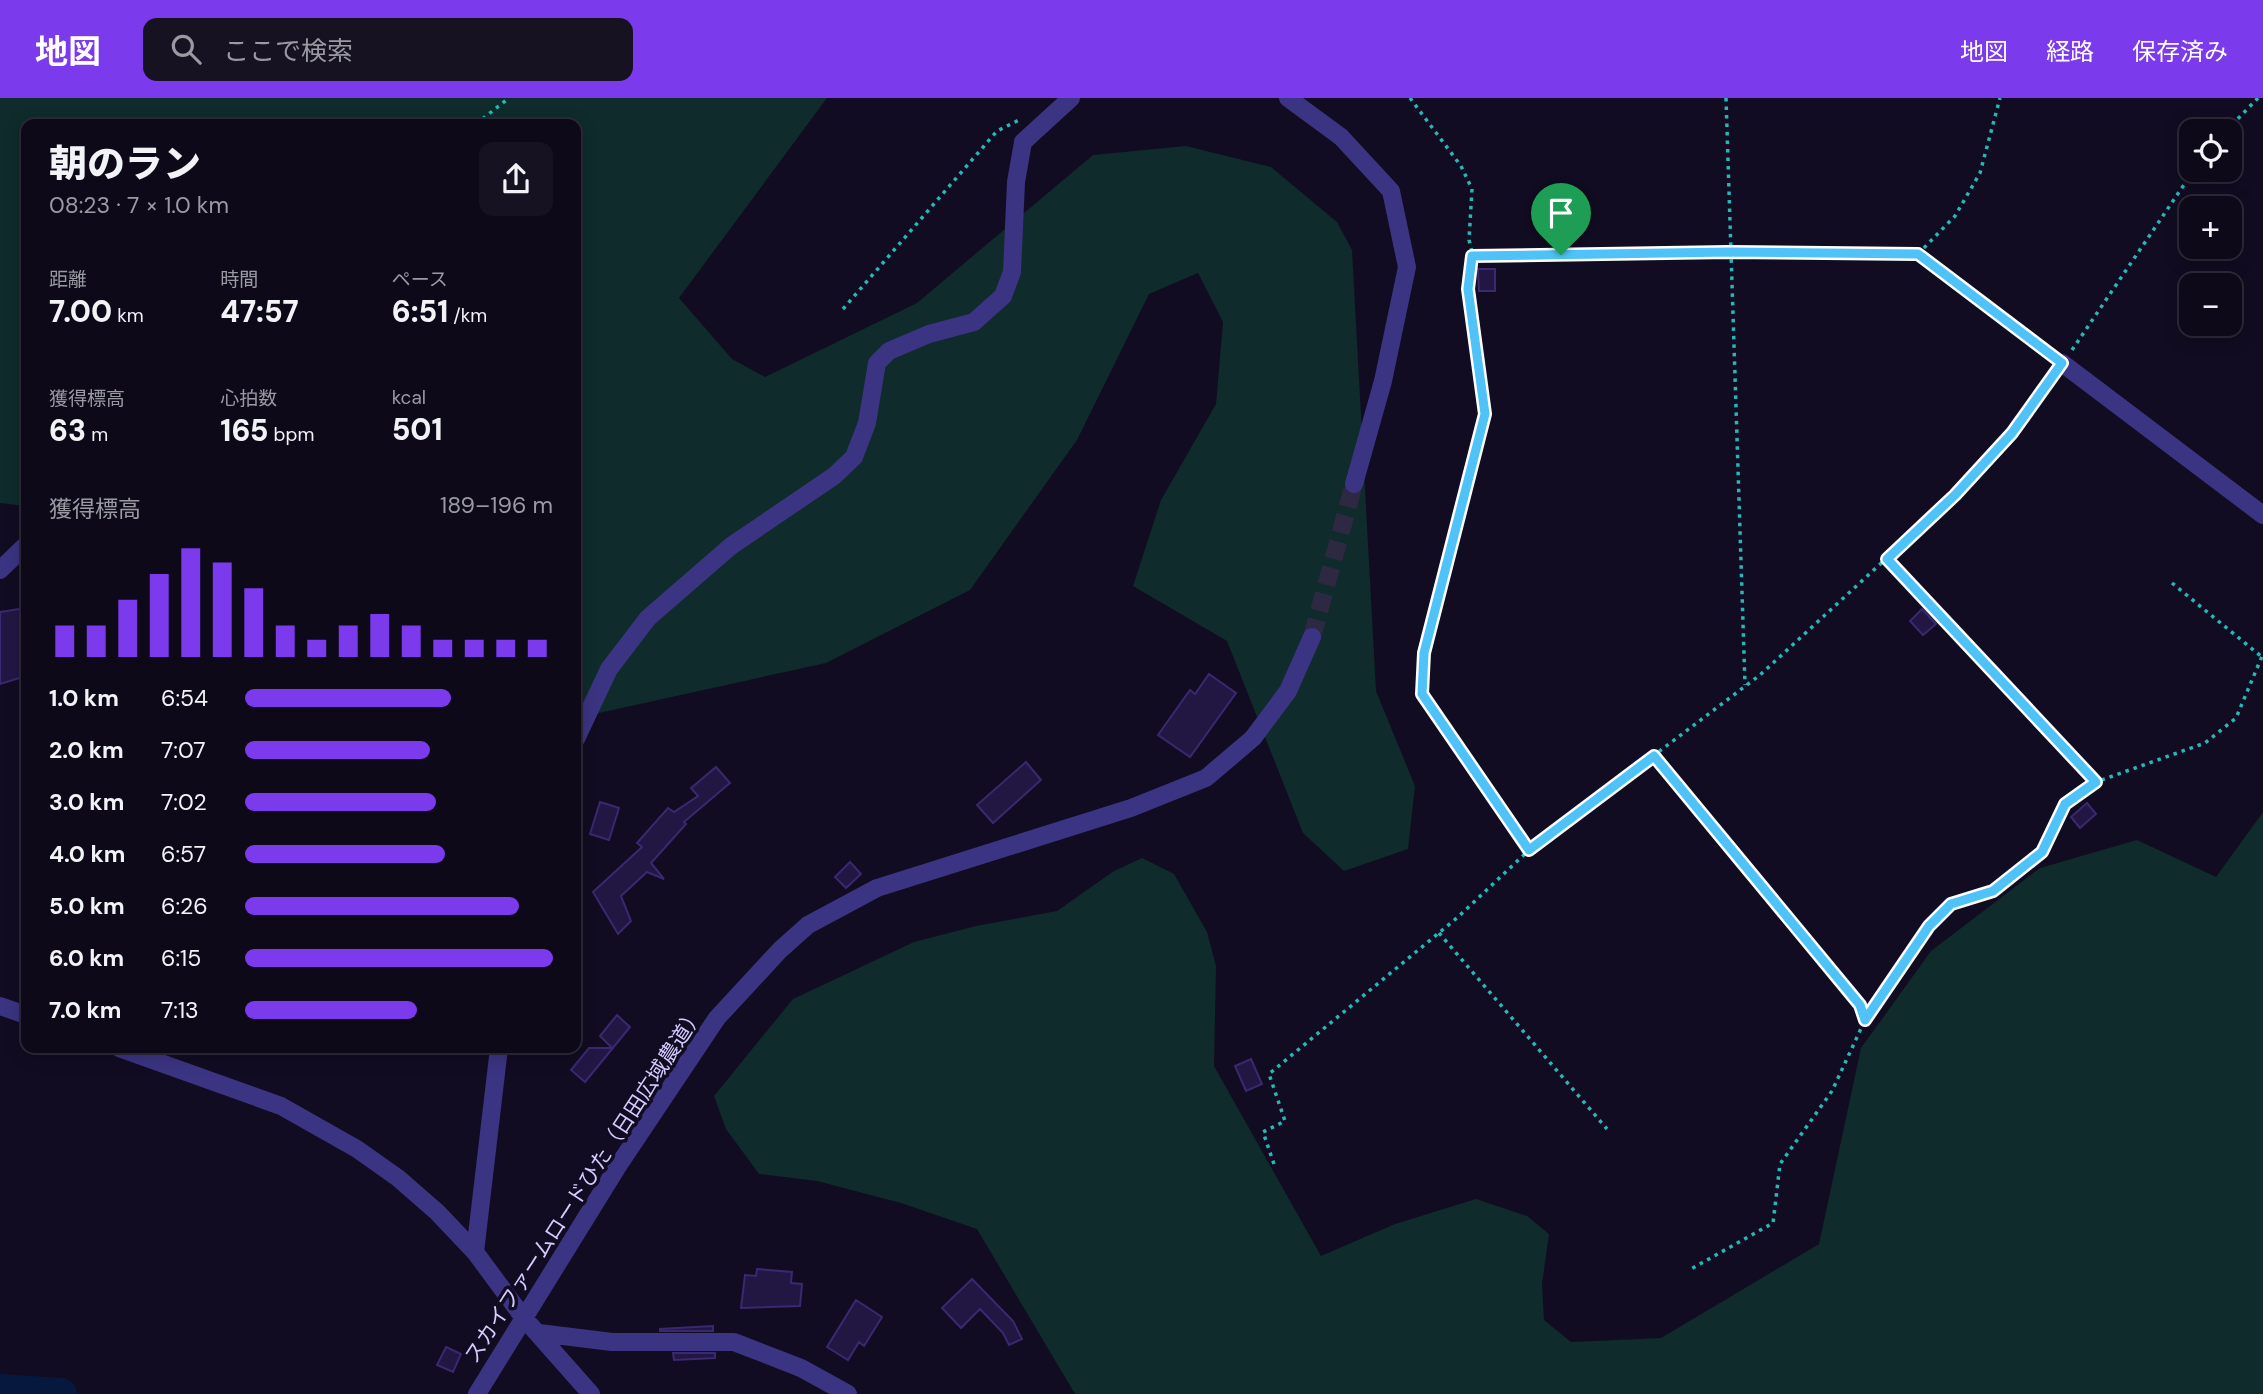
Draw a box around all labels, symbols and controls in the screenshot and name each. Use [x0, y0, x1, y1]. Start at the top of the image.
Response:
search box [143, 18, 633, 81]
text: 地図 [35, 30, 101, 73]
icon: search [167, 30, 205, 68]
text: ここで検索 [223, 34, 353, 68]
text: 地図 [1960, 36, 2008, 67]
text: 経路 [2046, 36, 2094, 67]
text: 保存済み [2132, 36, 2228, 67]
map controls [2179, 119, 2242, 336]
button: locate [2179, 119, 2242, 182]
text: 朝のラン [49, 139, 201, 189]
button: share [479, 142, 553, 216]
pin [1531, 183, 1591, 255]
text: 08:23 · 7 × 1.0 km [49, 190, 229, 220]
icon: arrive [1542, 194, 1580, 232]
button: + [2179, 196, 2242, 259]
text: 距離 [49, 267, 87, 292]
text: 時間 [220, 267, 258, 292]
text: ペース [392, 267, 448, 292]
button: − [2179, 273, 2242, 336]
text: 7.00 [49, 292, 112, 331]
text: 47:57 [220, 292, 299, 331]
text: 6:51 [392, 292, 448, 331]
text: km [112, 303, 144, 328]
text: /km [448, 303, 487, 328]
text: kcal [392, 385, 426, 410]
text: 獲得標高 [49, 386, 125, 411]
text: 心拍数 [220, 386, 277, 411]
text: 501 [392, 410, 443, 449]
text: 63 [49, 411, 86, 450]
text: 165 [220, 411, 269, 450]
text: m [86, 422, 108, 447]
text: bpm [269, 422, 314, 447]
text: 189–196 m [440, 490, 553, 520]
text: 獲得標高 [49, 494, 141, 524]
text: 1.0 km [49, 683, 119, 713]
text: 6:54 [161, 683, 208, 713]
text: 2.0 km [49, 735, 124, 765]
text: 7:07 [161, 735, 206, 765]
text: 3.0 km [49, 787, 124, 817]
text: 7:02 [161, 787, 207, 817]
text: 4.0 km [49, 839, 125, 869]
text: 6:57 [161, 839, 206, 869]
text: 5.0 km [49, 891, 125, 921]
text: 6:26 [161, 891, 208, 921]
text: 6.0 km [49, 943, 124, 973]
text: 6:15 [161, 943, 201, 973]
text: 7.0 km [49, 995, 121, 1025]
text: 7:13 [161, 995, 199, 1025]
street label: スカイファームロードひた（日田広域農道） [458, 1002, 710, 1368]

